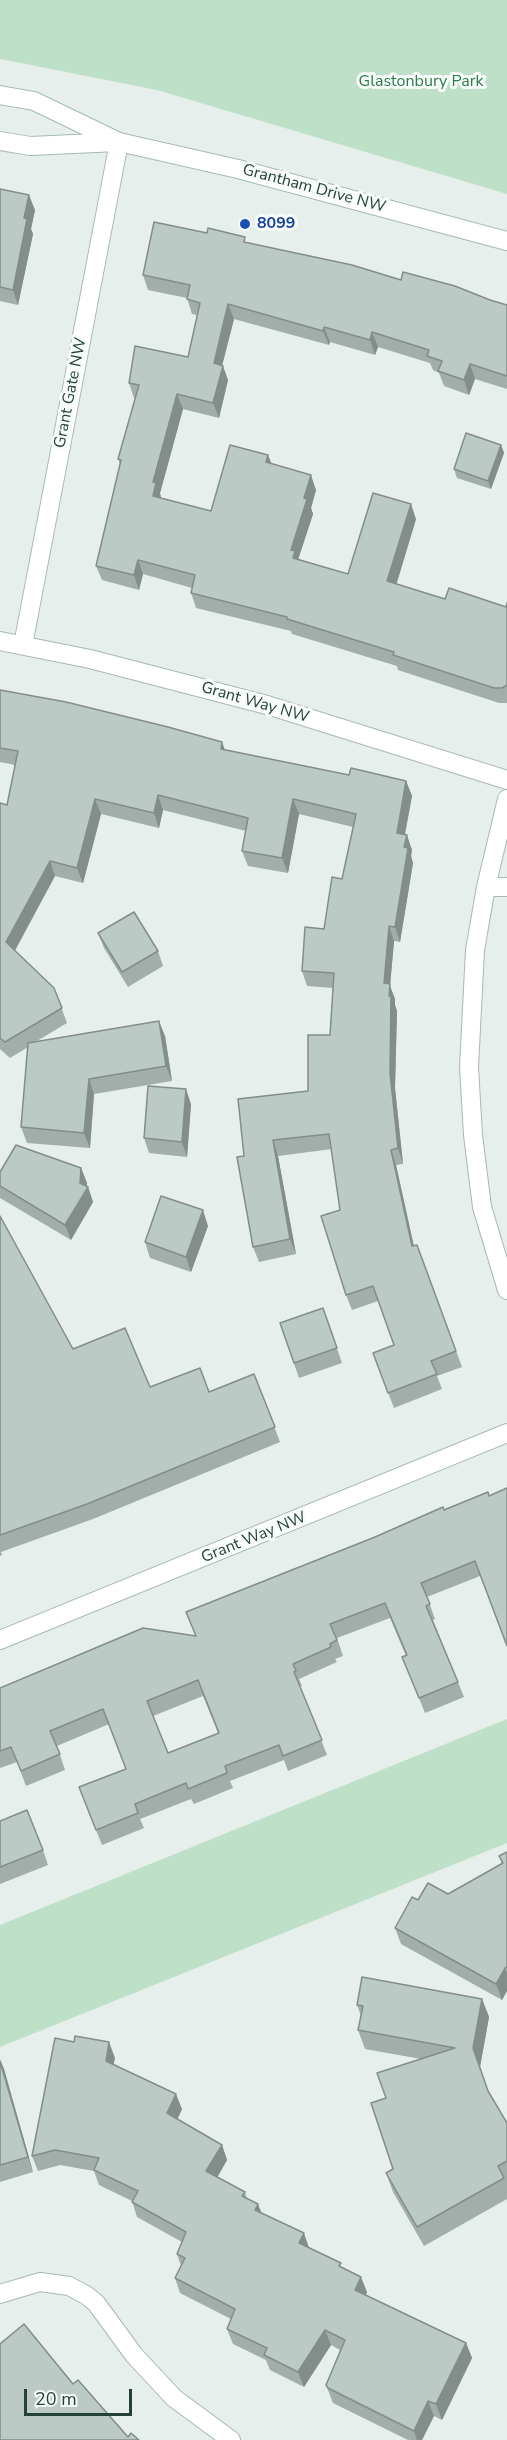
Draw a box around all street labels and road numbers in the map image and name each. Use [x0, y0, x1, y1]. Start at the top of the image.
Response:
street label: Grantham Drive NW [240, 161, 388, 217]
street label: Grant Gate NW [51, 336, 91, 450]
street label: Grant Way NW [199, 678, 311, 728]
street label: Grant Way NW [199, 1508, 309, 1568]

